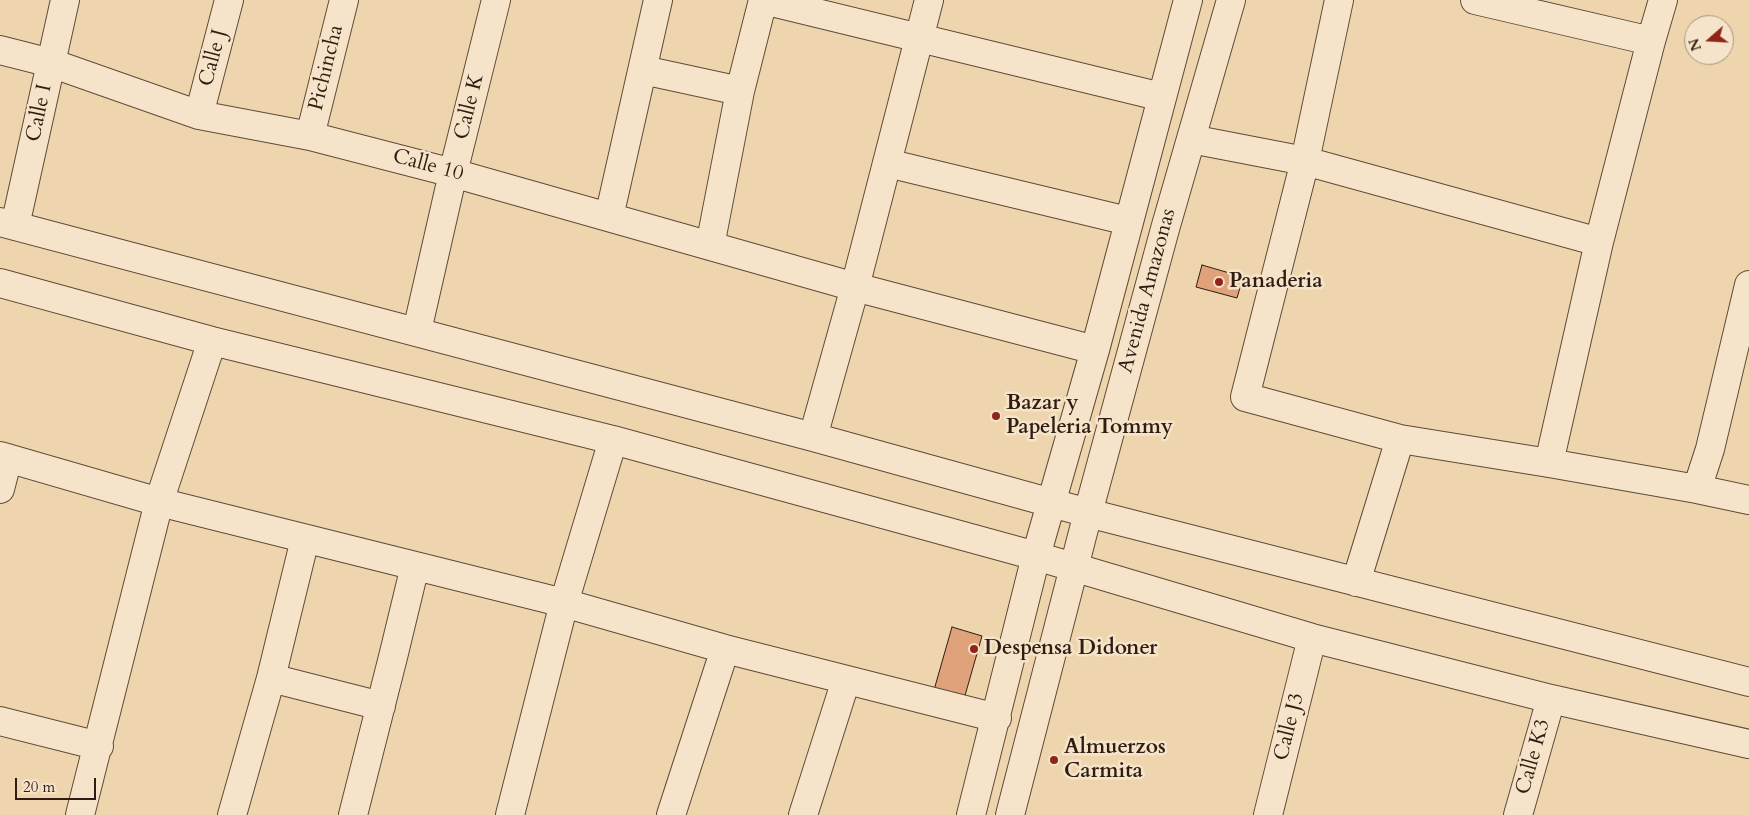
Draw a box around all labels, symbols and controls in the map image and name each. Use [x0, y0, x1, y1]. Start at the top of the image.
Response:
north arrow [1684, 15, 1734, 65]
street label: Pichincha [304, 23, 350, 113]
street label: Calle J [194, 27, 234, 89]
text: N [1684, 36, 1706, 54]
street label: Calle K [450, 72, 490, 142]
street label: Calle I [22, 82, 58, 144]
street label: Calle 10 [390, 144, 466, 188]
street label: Avenida Amazonas [1114, 206, 1182, 376]
place label: Panaderia [1229, 269, 1323, 295]
marker: Panaderia [1213, 276, 1225, 288]
place label: Bazar y Papeleria Tommy [1006, 391, 1173, 441]
marker: Bazar y Papeleria Tommy [990, 410, 1002, 422]
place label: Despensa Didoner [984, 636, 1158, 662]
marker: Despensa Didoner [968, 643, 980, 655]
street label: Calle J3 [1269, 691, 1311, 763]
street label: Calle K3 [1511, 716, 1557, 798]
place label: Almuerzos Carmita [1064, 735, 1166, 785]
marker: Almuerzos Carmita [1048, 754, 1060, 766]
scale bar [18, 768, 99, 800]
text: 20 m [23, 777, 55, 797]

